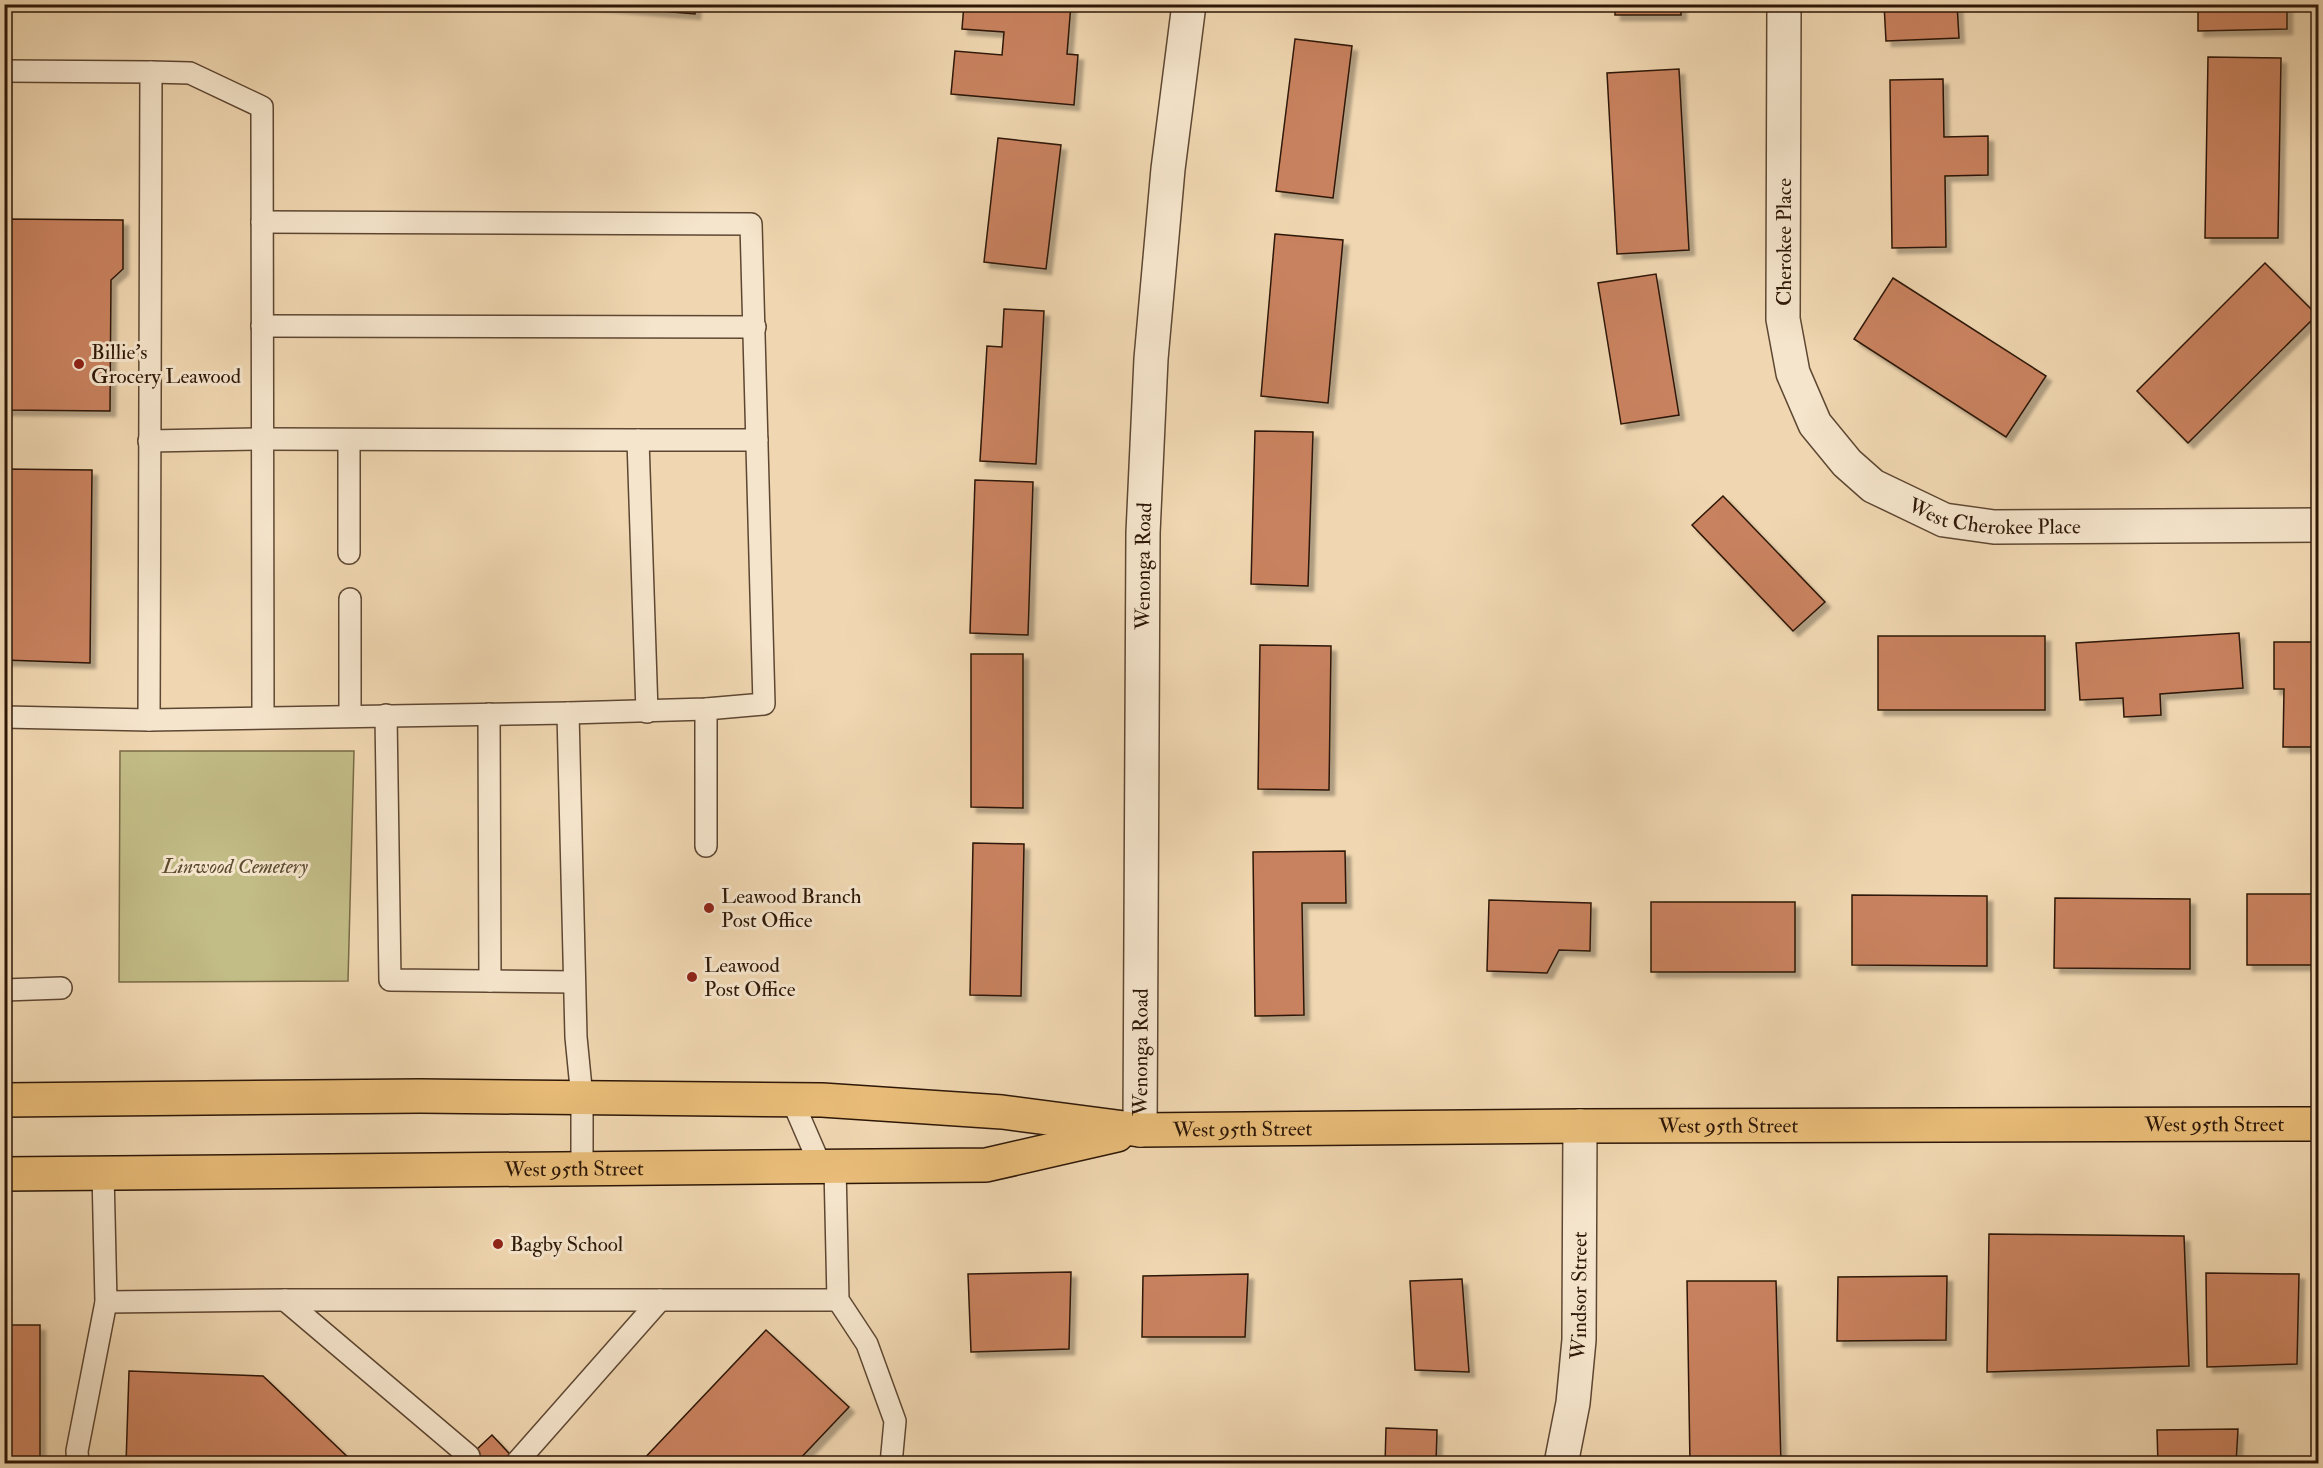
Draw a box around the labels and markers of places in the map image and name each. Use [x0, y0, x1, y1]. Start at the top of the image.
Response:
place label: Billie's Grocery Leawood [91, 339, 242, 390]
marker: Billie's Grocery Leawood [72, 357, 86, 371]
place label: Leawood Branch Post Office [721, 883, 862, 934]
marker: Leawood Branch Post Office [702, 901, 716, 915]
place label: Leawood Post Office [704, 952, 796, 1003]
marker: Leawood Post Office [685, 970, 699, 984]
place label: Bagby School [510, 1231, 624, 1258]
marker: Bagby School [491, 1237, 505, 1251]

